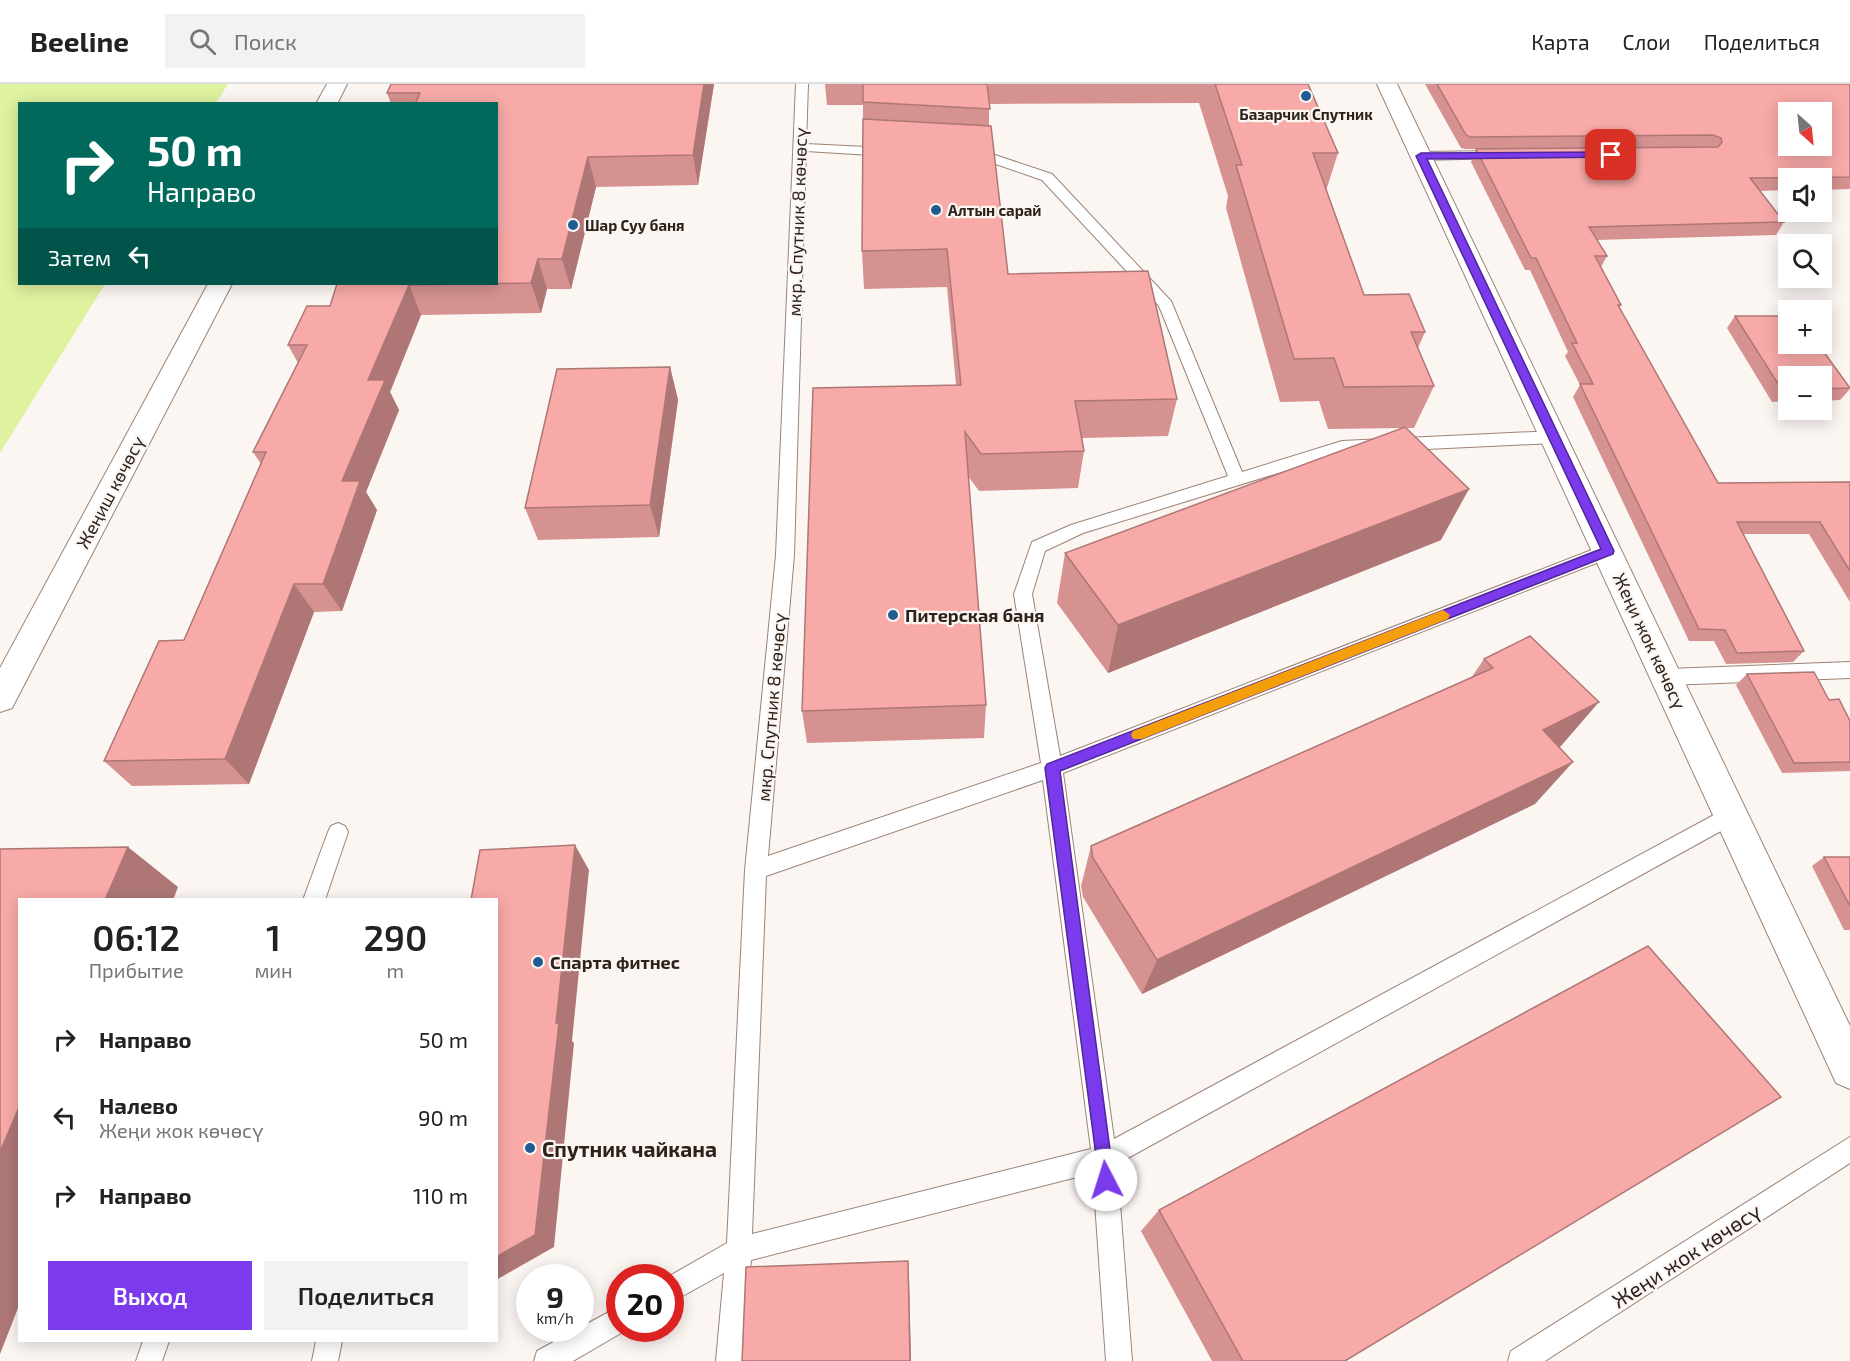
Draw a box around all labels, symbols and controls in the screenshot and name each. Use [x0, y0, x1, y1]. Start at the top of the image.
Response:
search box [165, 14, 585, 68]
text: Beeline [30, 24, 129, 58]
icon: search [186, 25, 219, 58]
text: Поиск [234, 28, 297, 54]
text: Карта [1531, 29, 1590, 54]
text: Слои [1623, 29, 1671, 54]
text: Поделиться [1704, 29, 1820, 54]
marker: Базарчик Спутник [1299, 89, 1313, 103]
north arrow [1778, 102, 1832, 156]
map controls [1778, 102, 1832, 420]
place label: Базарчик Спутник [1239, 105, 1373, 123]
text: 50 m [147, 124, 243, 174]
icon: right [48, 126, 126, 204]
street label: мкр. Спутник 8 көчөсү [783, 126, 811, 317]
pin [1585, 129, 1636, 180]
icon: arrive [1594, 138, 1627, 171]
button: sound [1778, 168, 1832, 222]
text: Направо [147, 175, 256, 207]
place label: Алтын сарай [948, 201, 1041, 219]
marker: Алтын сарай [929, 203, 943, 217]
place label: Шар Суу баня [585, 216, 685, 234]
marker: Шар Суу баня [566, 218, 580, 232]
button: search [1778, 234, 1832, 288]
icon: left [123, 240, 156, 273]
text: Затем [48, 244, 111, 270]
button: + [1778, 300, 1832, 354]
button: − [1778, 366, 1832, 420]
street label: Жеңиш көчөсү [71, 431, 149, 552]
street label: Жеңи жок көчөсү [1609, 569, 1691, 713]
place label: Питерская баня [905, 604, 1044, 626]
marker: Питерская баня [886, 608, 900, 622]
street label: мкр. Спутник 8 көчөсү [752, 611, 790, 802]
text: 06:12 [92, 915, 180, 958]
text: 1 [266, 915, 281, 958]
text: 290 [363, 915, 427, 958]
place label: Спарта фитнес [550, 951, 680, 973]
marker: Спарта фитнес [531, 955, 545, 969]
text: Прибытие [89, 958, 184, 982]
text: мин [254, 958, 293, 982]
text: m [387, 958, 404, 982]
icon: right [48, 1023, 81, 1056]
text: Направо [99, 1026, 192, 1052]
text: 50 m [419, 1026, 468, 1052]
text: Налево [99, 1092, 178, 1118]
icon: left [48, 1101, 81, 1134]
text: 90 m [418, 1104, 468, 1130]
text: Жеңи жок көчөсү [99, 1118, 264, 1142]
place label: Спутник чайкана [542, 1136, 717, 1161]
marker: Спутник чайкана [523, 1141, 537, 1155]
position arrow [1074, 1148, 1138, 1212]
icon: right [48, 1179, 81, 1212]
text: Направо [99, 1182, 192, 1208]
text: 110 m [413, 1182, 468, 1208]
street label: Жеңи жок көчөсү [1607, 1197, 1765, 1313]
button: Выход [48, 1261, 252, 1330]
button: Поделиться [264, 1261, 468, 1330]
speed limit sign: 20 [606, 1264, 684, 1342]
text: 9 [546, 1278, 564, 1314]
text: km/h [536, 1309, 574, 1327]

